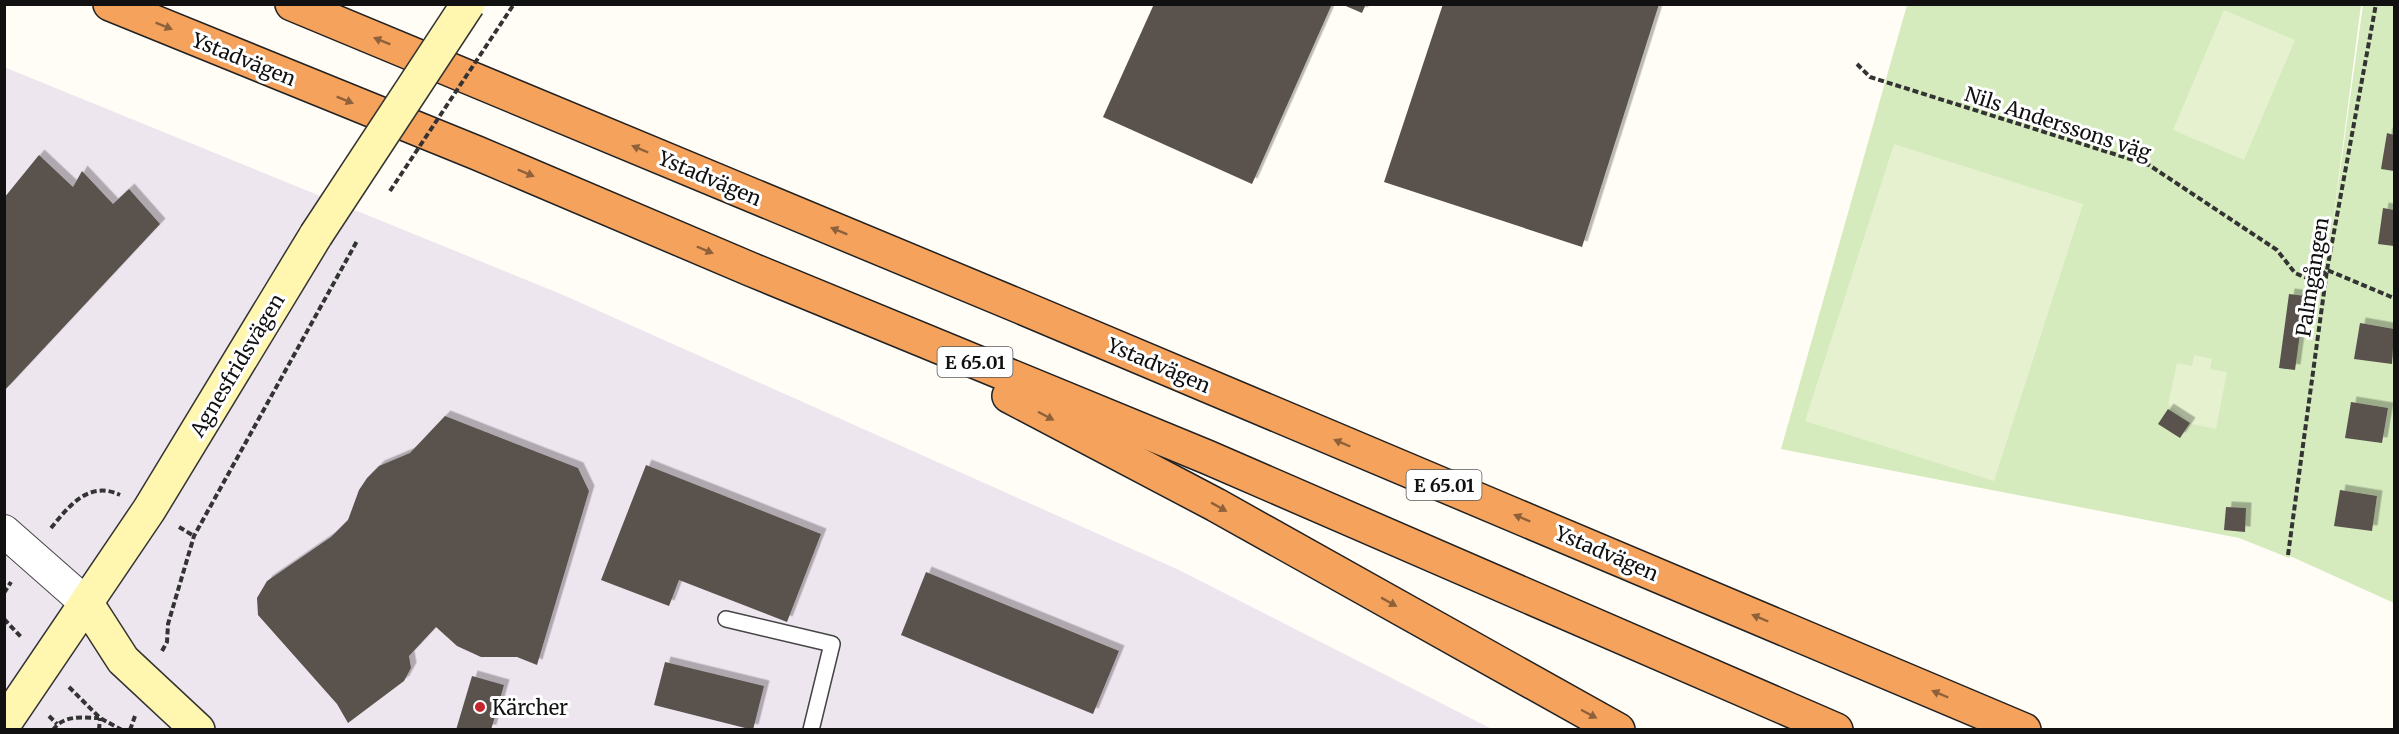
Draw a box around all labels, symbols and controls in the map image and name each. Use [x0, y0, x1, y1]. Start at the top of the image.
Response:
one-way arrow [156, 21, 174, 31]
street label: Ystadvägen [188, 26, 300, 91]
one-way arrow [373, 36, 391, 46]
street label: Nils Anderssons väg [1962, 81, 2154, 165]
one-way arrow [336, 95, 354, 105]
one-way arrow [631, 143, 649, 153]
street label: Ystadvägen [654, 145, 765, 211]
one-way arrow [517, 169, 534, 178]
street label: Palmgången [2290, 215, 2334, 339]
one-way arrow [830, 226, 848, 236]
one-way arrow [696, 246, 714, 255]
street label: Agnesfridsvägen [184, 289, 290, 442]
street label: Ystadvägen [1103, 332, 1214, 398]
road number: E 65.01 [938, 347, 1012, 377]
one-way arrow [1038, 411, 1055, 421]
one-way arrow [1333, 438, 1351, 448]
road number: E 65.01 [1406, 470, 1482, 500]
one-way arrow [1210, 501, 1227, 511]
one-way arrow [1513, 513, 1531, 522]
street label: Ystadvägen [1551, 520, 1662, 586]
one-way arrow [1380, 597, 1397, 607]
one-way arrow [1751, 613, 1769, 622]
one-way arrow [1930, 689, 1948, 699]
place label: Kärcher [492, 695, 568, 720]
marker: Kärcher [473, 700, 487, 714]
one-way arrow [1581, 709, 1598, 719]

